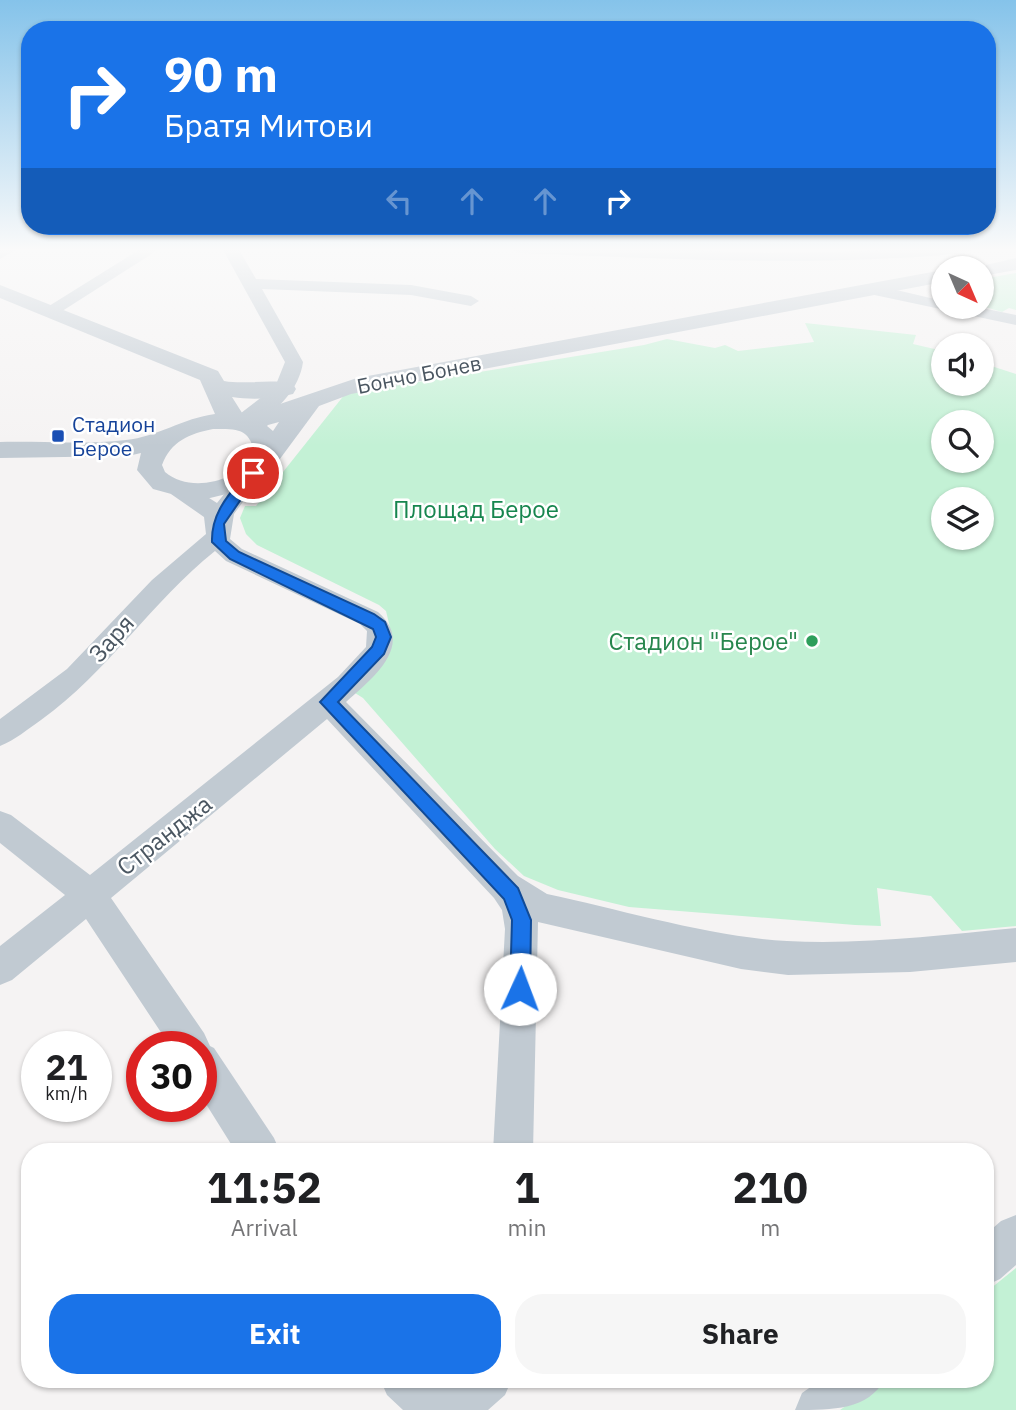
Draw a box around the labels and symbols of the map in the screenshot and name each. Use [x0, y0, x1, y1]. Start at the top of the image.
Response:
north arrow [931, 256, 994, 318]
street label: Бончо Бонев [354, 348, 484, 400]
place label: Стадион Берое [72, 410, 155, 462]
marker: Стадион Берое [50, 428, 66, 444]
pin [223, 443, 283, 503]
park label: Площад Берое [393, 493, 559, 525]
street label: Заря [81, 607, 141, 669]
place label: Стадион "Берое" [608, 625, 798, 657]
marker: Стадион "Берое" [804, 633, 820, 649]
street label: Странджа [110, 788, 218, 882]
position arrow [483, 952, 557, 1026]
speed limit sign: 30 [126, 1031, 217, 1122]

